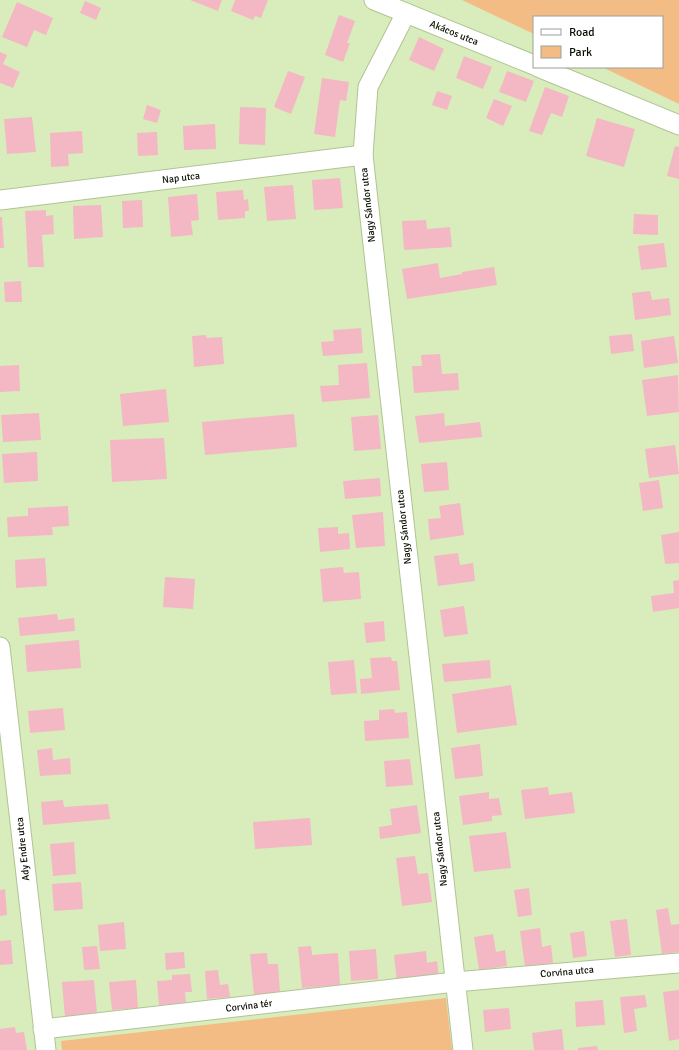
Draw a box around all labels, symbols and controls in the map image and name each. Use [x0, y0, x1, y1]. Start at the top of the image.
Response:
legend [533, 16, 663, 68]
street label: Akácos utca [428, 18, 480, 48]
text: Road [569, 25, 595, 40]
text: Park [569, 45, 592, 60]
street label: Nagy Sándor utca [358, 167, 378, 243]
street label: Nap utca [161, 170, 201, 186]
street label: Nagy Sándor utca [394, 489, 414, 565]
street label: Nagy Sándor utca [430, 811, 450, 887]
street label: Ady Endre utca [14, 817, 32, 881]
street label: Corvina utca [540, 964, 594, 980]
street label: Corvina tér [225, 997, 273, 1015]

